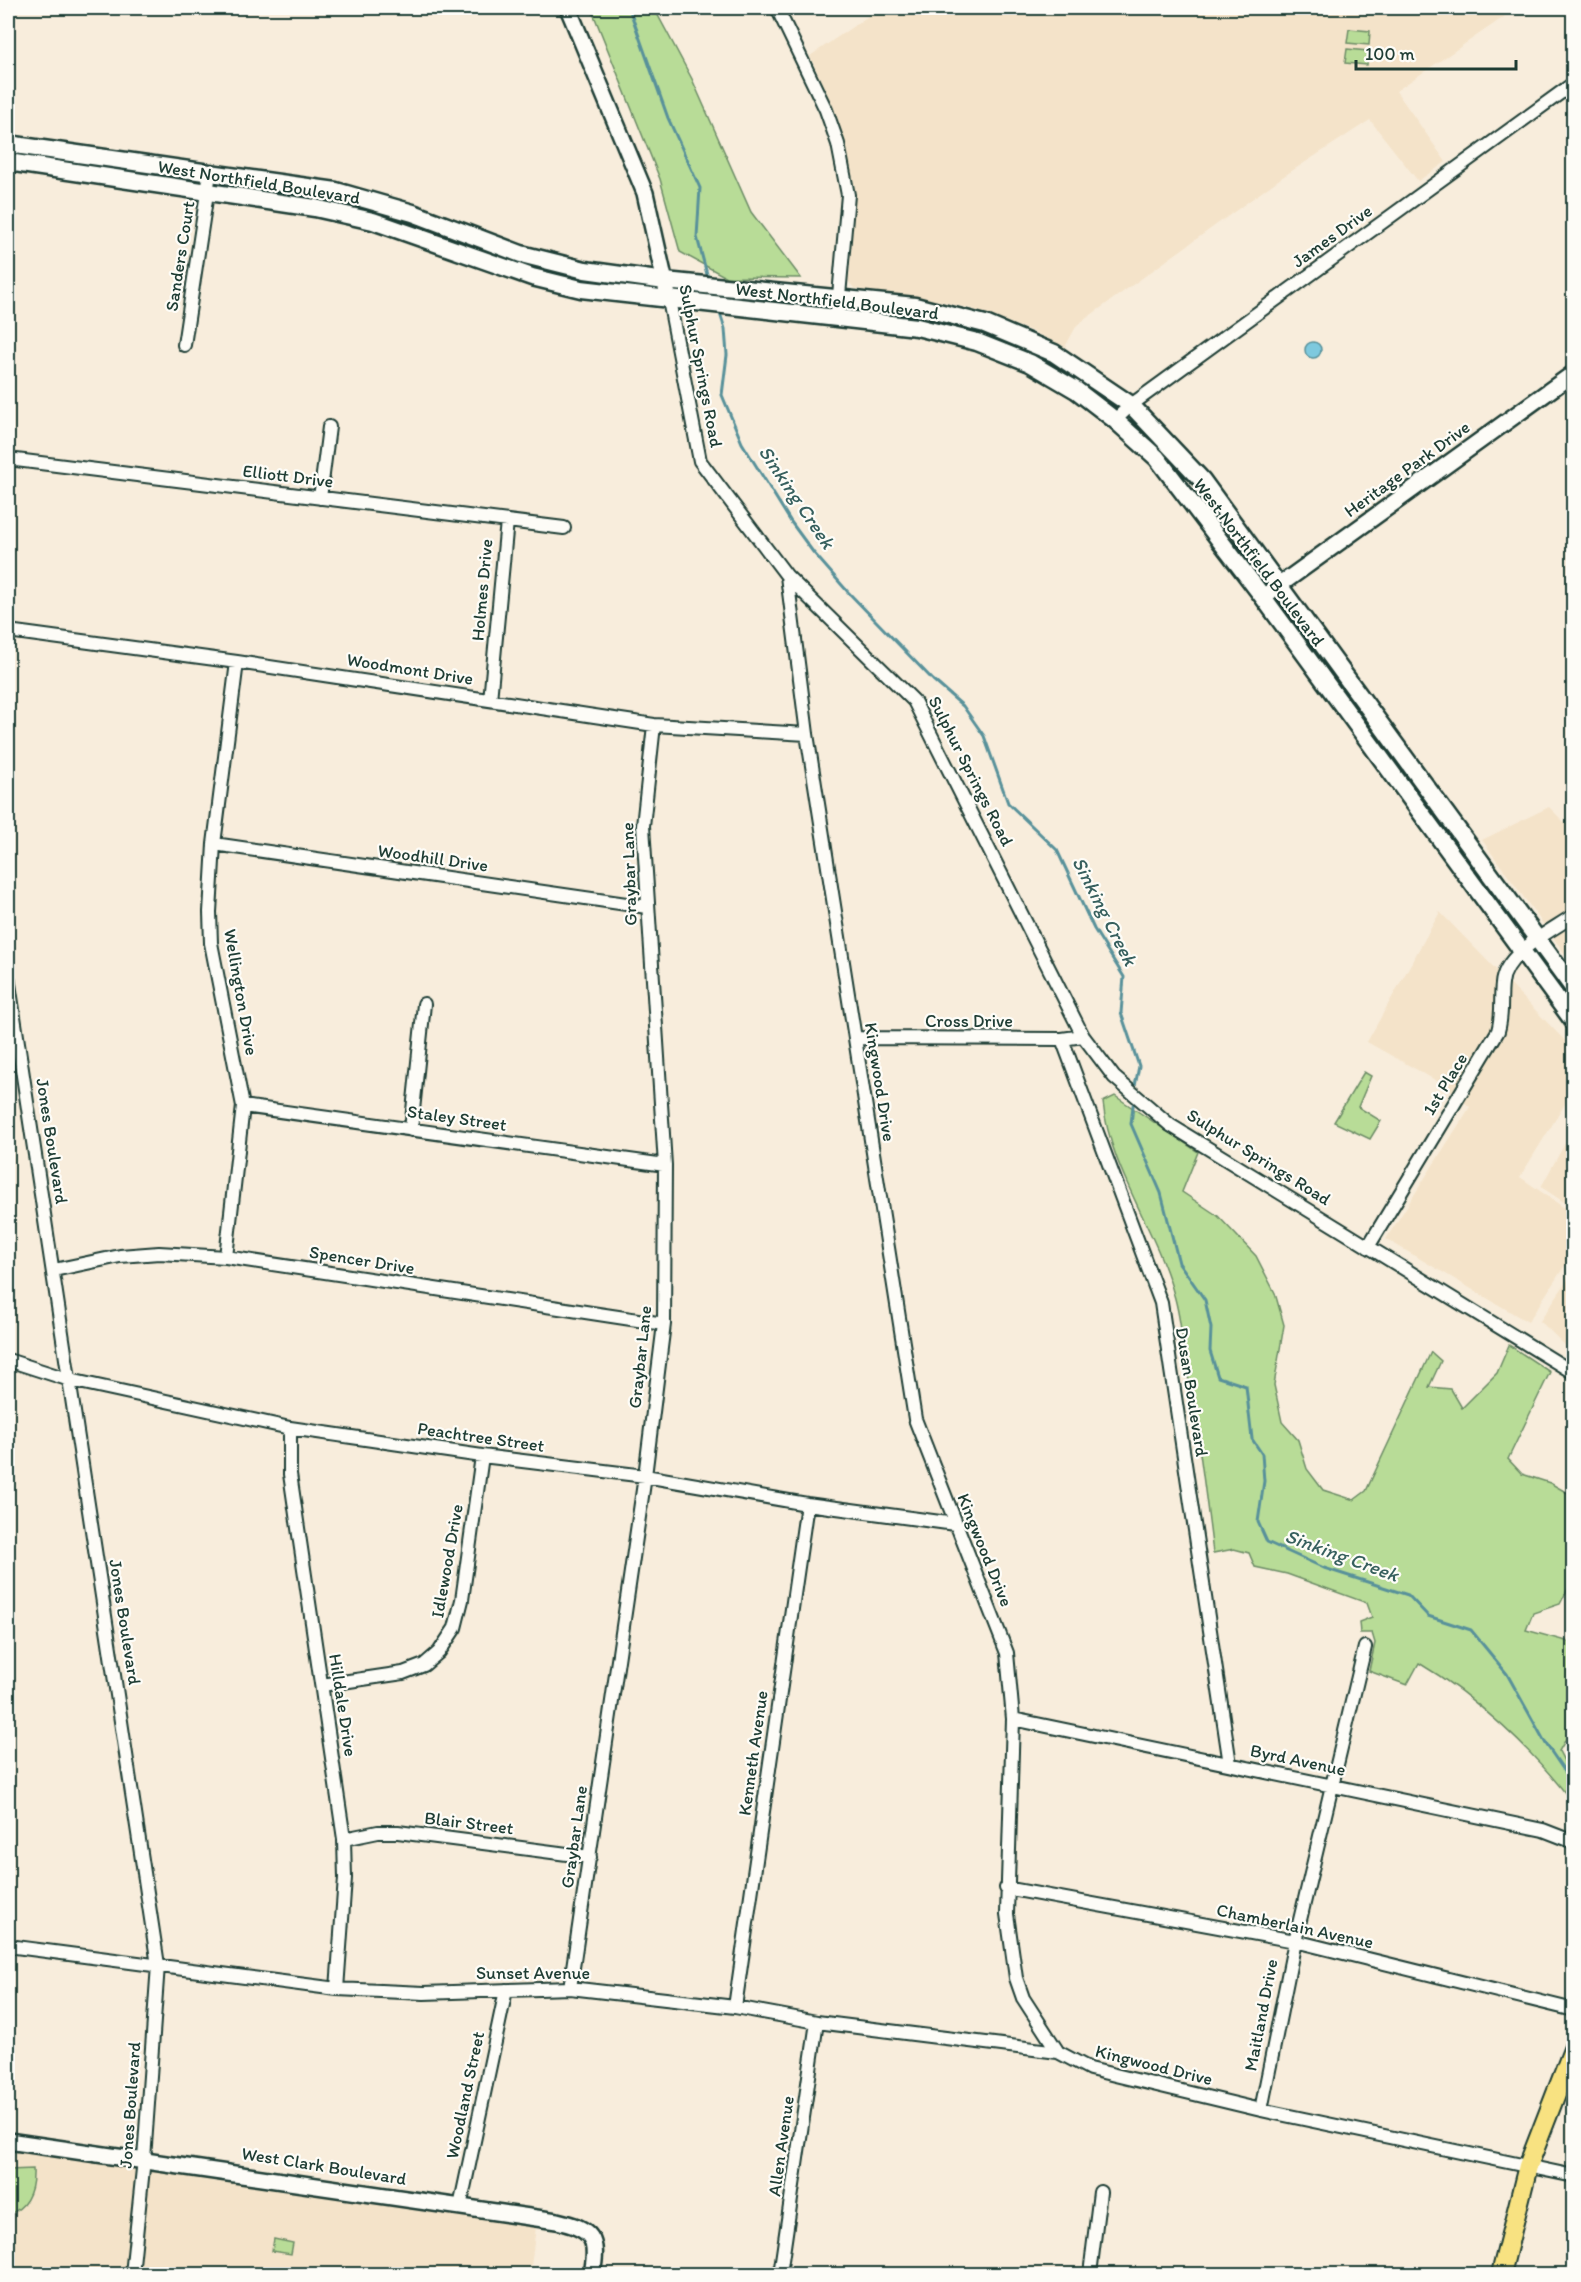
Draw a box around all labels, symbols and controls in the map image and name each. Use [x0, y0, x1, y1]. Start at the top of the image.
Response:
scale bar [1356, 33, 1516, 71]
text: 100 m [1365, 43, 1415, 65]
street label: West Northfield Boulevard [156, 155, 362, 209]
street label: Sanders Court [160, 199, 200, 313]
street label: James Drive [1288, 200, 1376, 272]
street label: West Northfield Boulevard [734, 278, 940, 324]
street label: Sulphur Springs Road [674, 283, 728, 449]
street label: Heritage Park Drive [1340, 416, 1474, 522]
water label: Sinking Creek [754, 441, 841, 554]
street label: Elliott Drive [241, 460, 335, 492]
street label: West Northfield Boulevard [1189, 474, 1330, 651]
street label: Holmes Drive [467, 538, 497, 642]
street label: Woodmont Drive [345, 648, 475, 690]
street label: Sulphur Springs Road [924, 692, 1018, 850]
street label: Graybar Lane [616, 822, 642, 926]
street label: Woodhill Drive [376, 839, 490, 877]
water label: Sinking Creek [1067, 853, 1143, 971]
street label: Wellington Drive [219, 927, 263, 1057]
street label: Cross Drive [925, 1010, 1013, 1032]
street label: Kingwood Drive [860, 1021, 900, 1143]
street label: 1st Place [1418, 1049, 1472, 1119]
street label: Jones Boulevard [31, 1077, 73, 1206]
street label: Staley Street [406, 1100, 508, 1136]
street label: Sulphur Springs Road [1183, 1104, 1335, 1210]
street label: Spencer Drive [308, 1241, 416, 1279]
street label: Graybar Lane [624, 1304, 656, 1410]
street label: Dusan Boulevard [1171, 1326, 1213, 1458]
street label: Peachtree Street [416, 1417, 546, 1457]
street label: Kingwood Drive [952, 1490, 1018, 1610]
street label: Idlewood Drive [426, 1502, 468, 1620]
water label: Sinking Creek [1282, 1523, 1404, 1587]
street label: Jones Boulevard [104, 1558, 146, 1687]
street label: Hilldale Drive [324, 1652, 362, 1758]
street label: Kenneth Avenue [733, 1689, 773, 1817]
street label: Byrd Avenue [1248, 1739, 1348, 1781]
street label: Graybar Lane [556, 1784, 592, 1890]
street label: Blair Street [423, 1807, 515, 1839]
street label: Chamberlain Avenue [1215, 1899, 1375, 1953]
street label: Maitland Drive [1239, 1957, 1283, 2073]
street label: Sunset Avenue [476, 1962, 590, 1984]
street label: Woodland Street [441, 2029, 489, 2161]
street label: Kingwood Drive [1093, 2040, 1215, 2090]
street label: Jones Boulevard [115, 2041, 145, 2169]
street label: Allen Avenue [763, 2094, 799, 2198]
street label: West Clark Boulevard [240, 2142, 408, 2190]

